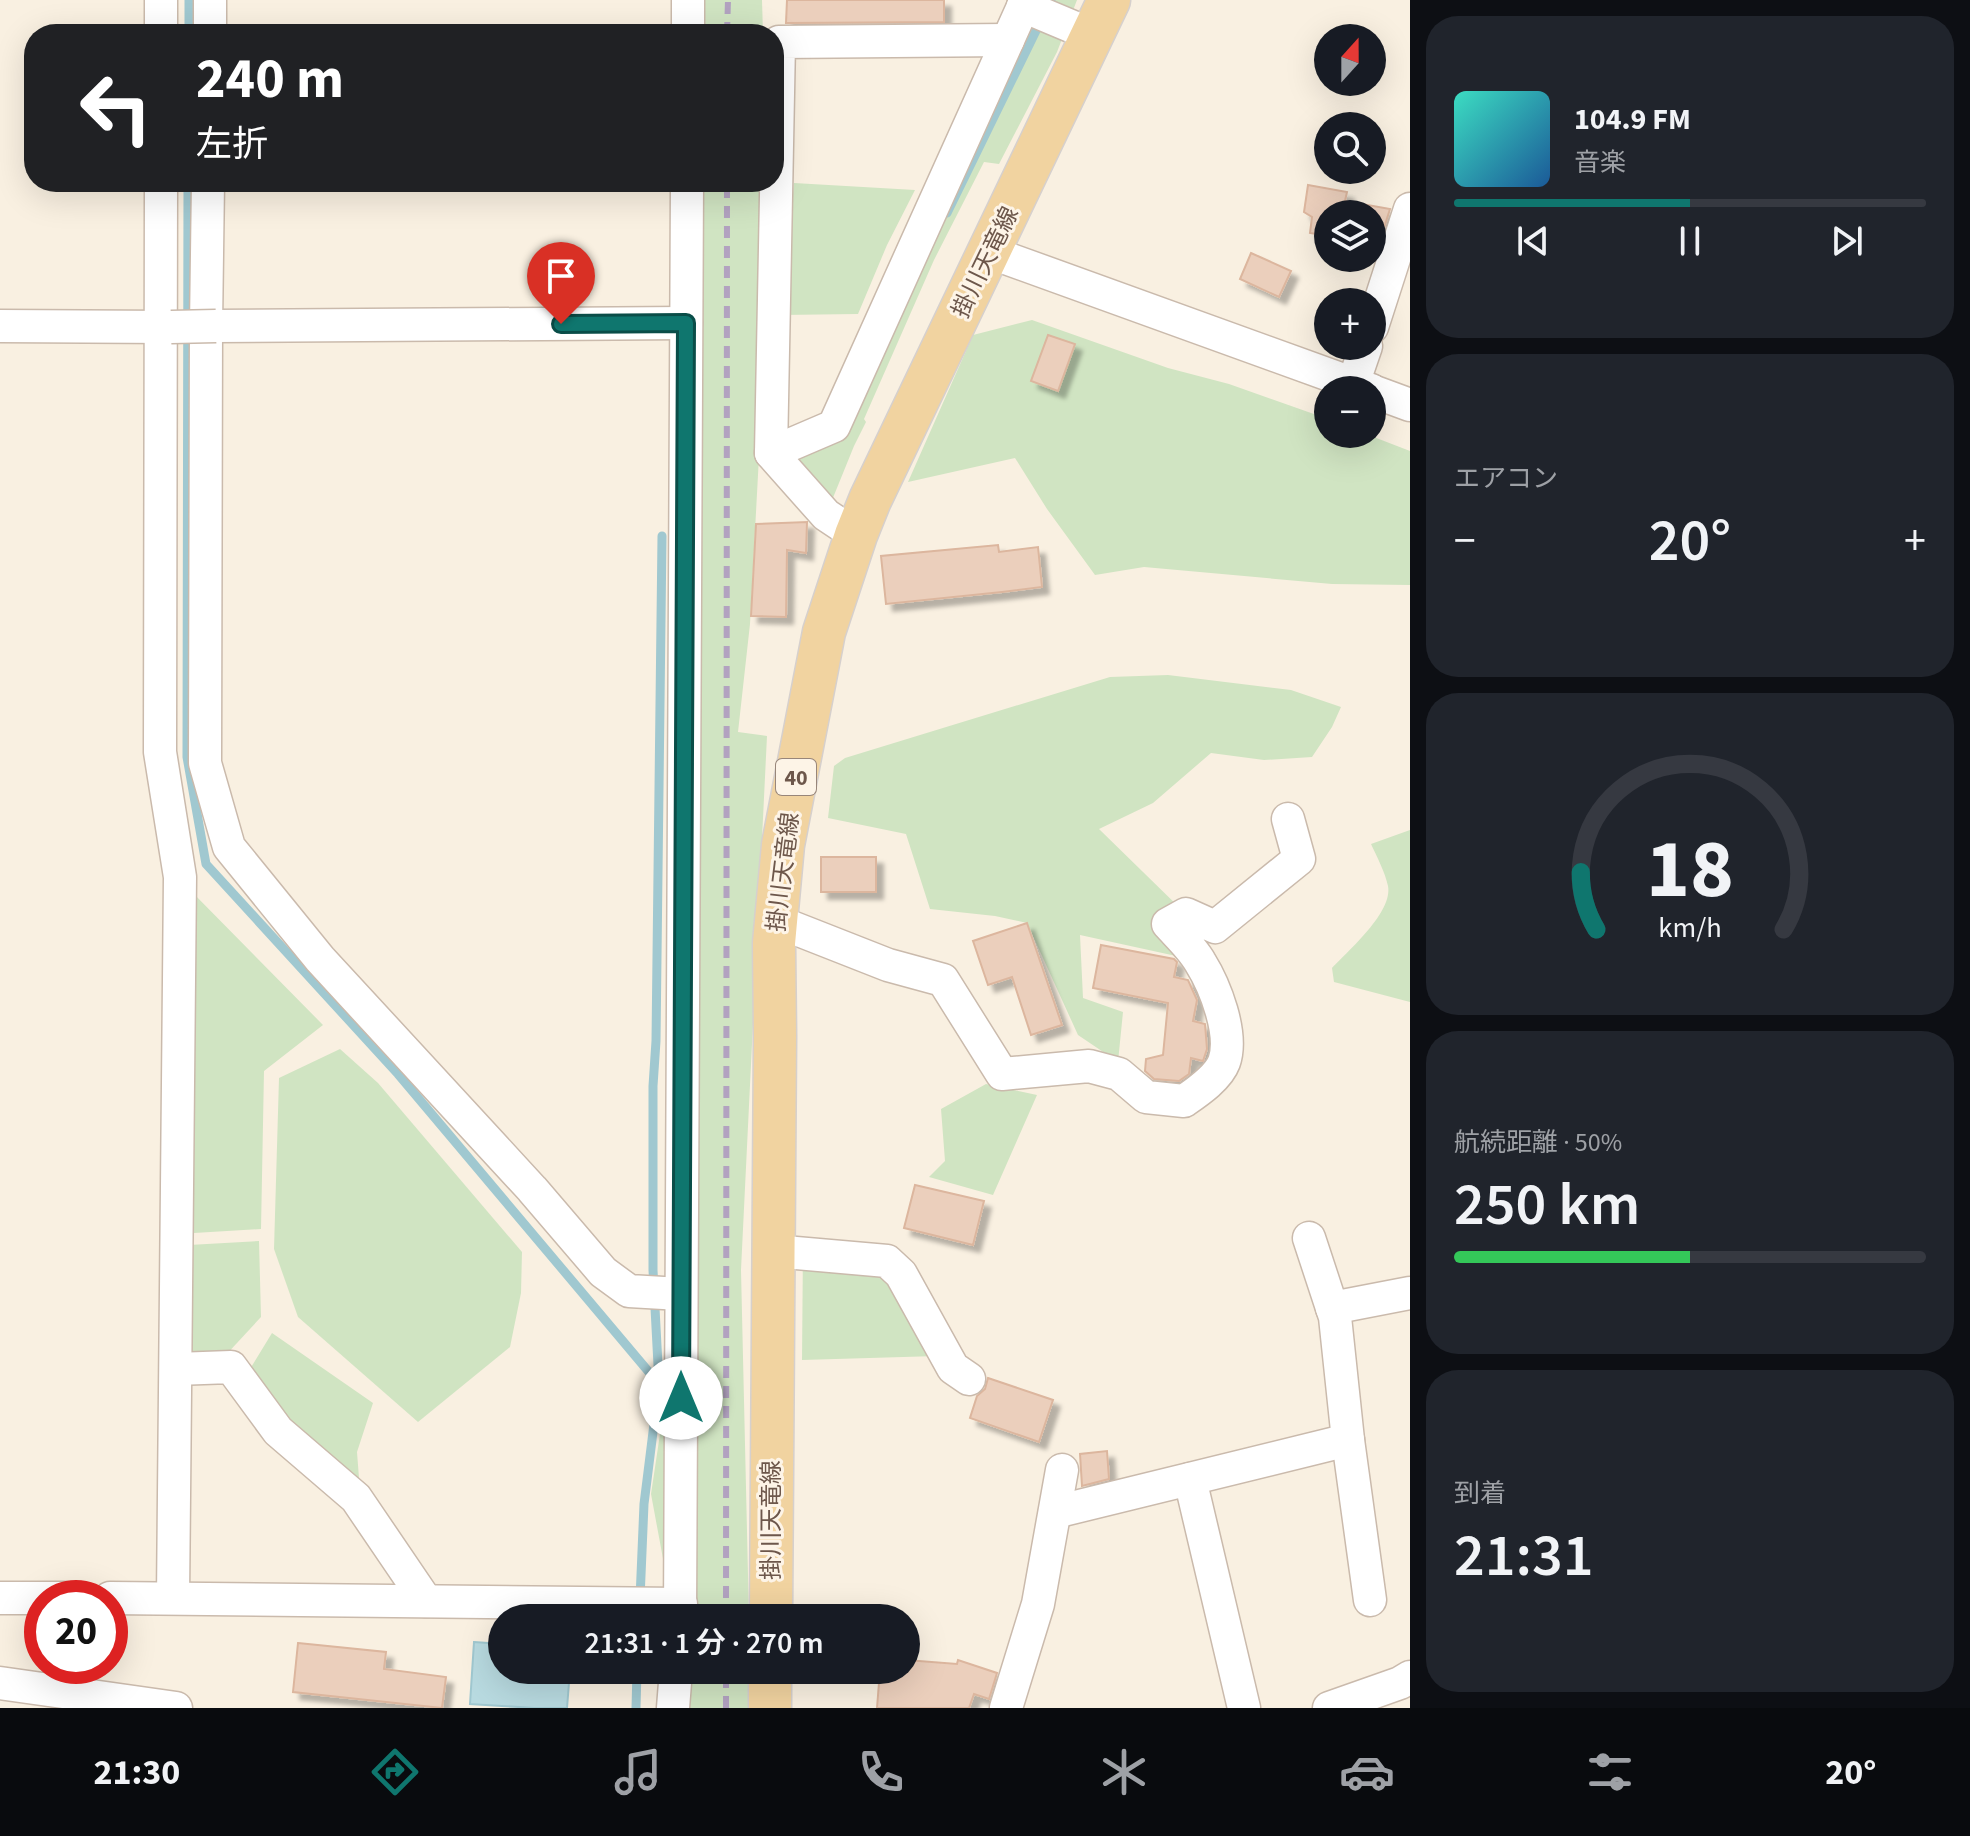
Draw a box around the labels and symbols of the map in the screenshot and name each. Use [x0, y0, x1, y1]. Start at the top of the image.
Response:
north arrow [1314, 24, 1386, 96]
street label: 掛川天竜線 [943, 201, 1027, 324]
pin [527, 242, 595, 324]
road number: 40 [776, 759, 816, 795]
street label: 掛川天竜線 [759, 810, 808, 934]
position arrow [639, 1356, 723, 1440]
street label: 掛川天竜線 [754, 1460, 789, 1580]
speed limit sign: 20 [24, 1580, 128, 1684]

